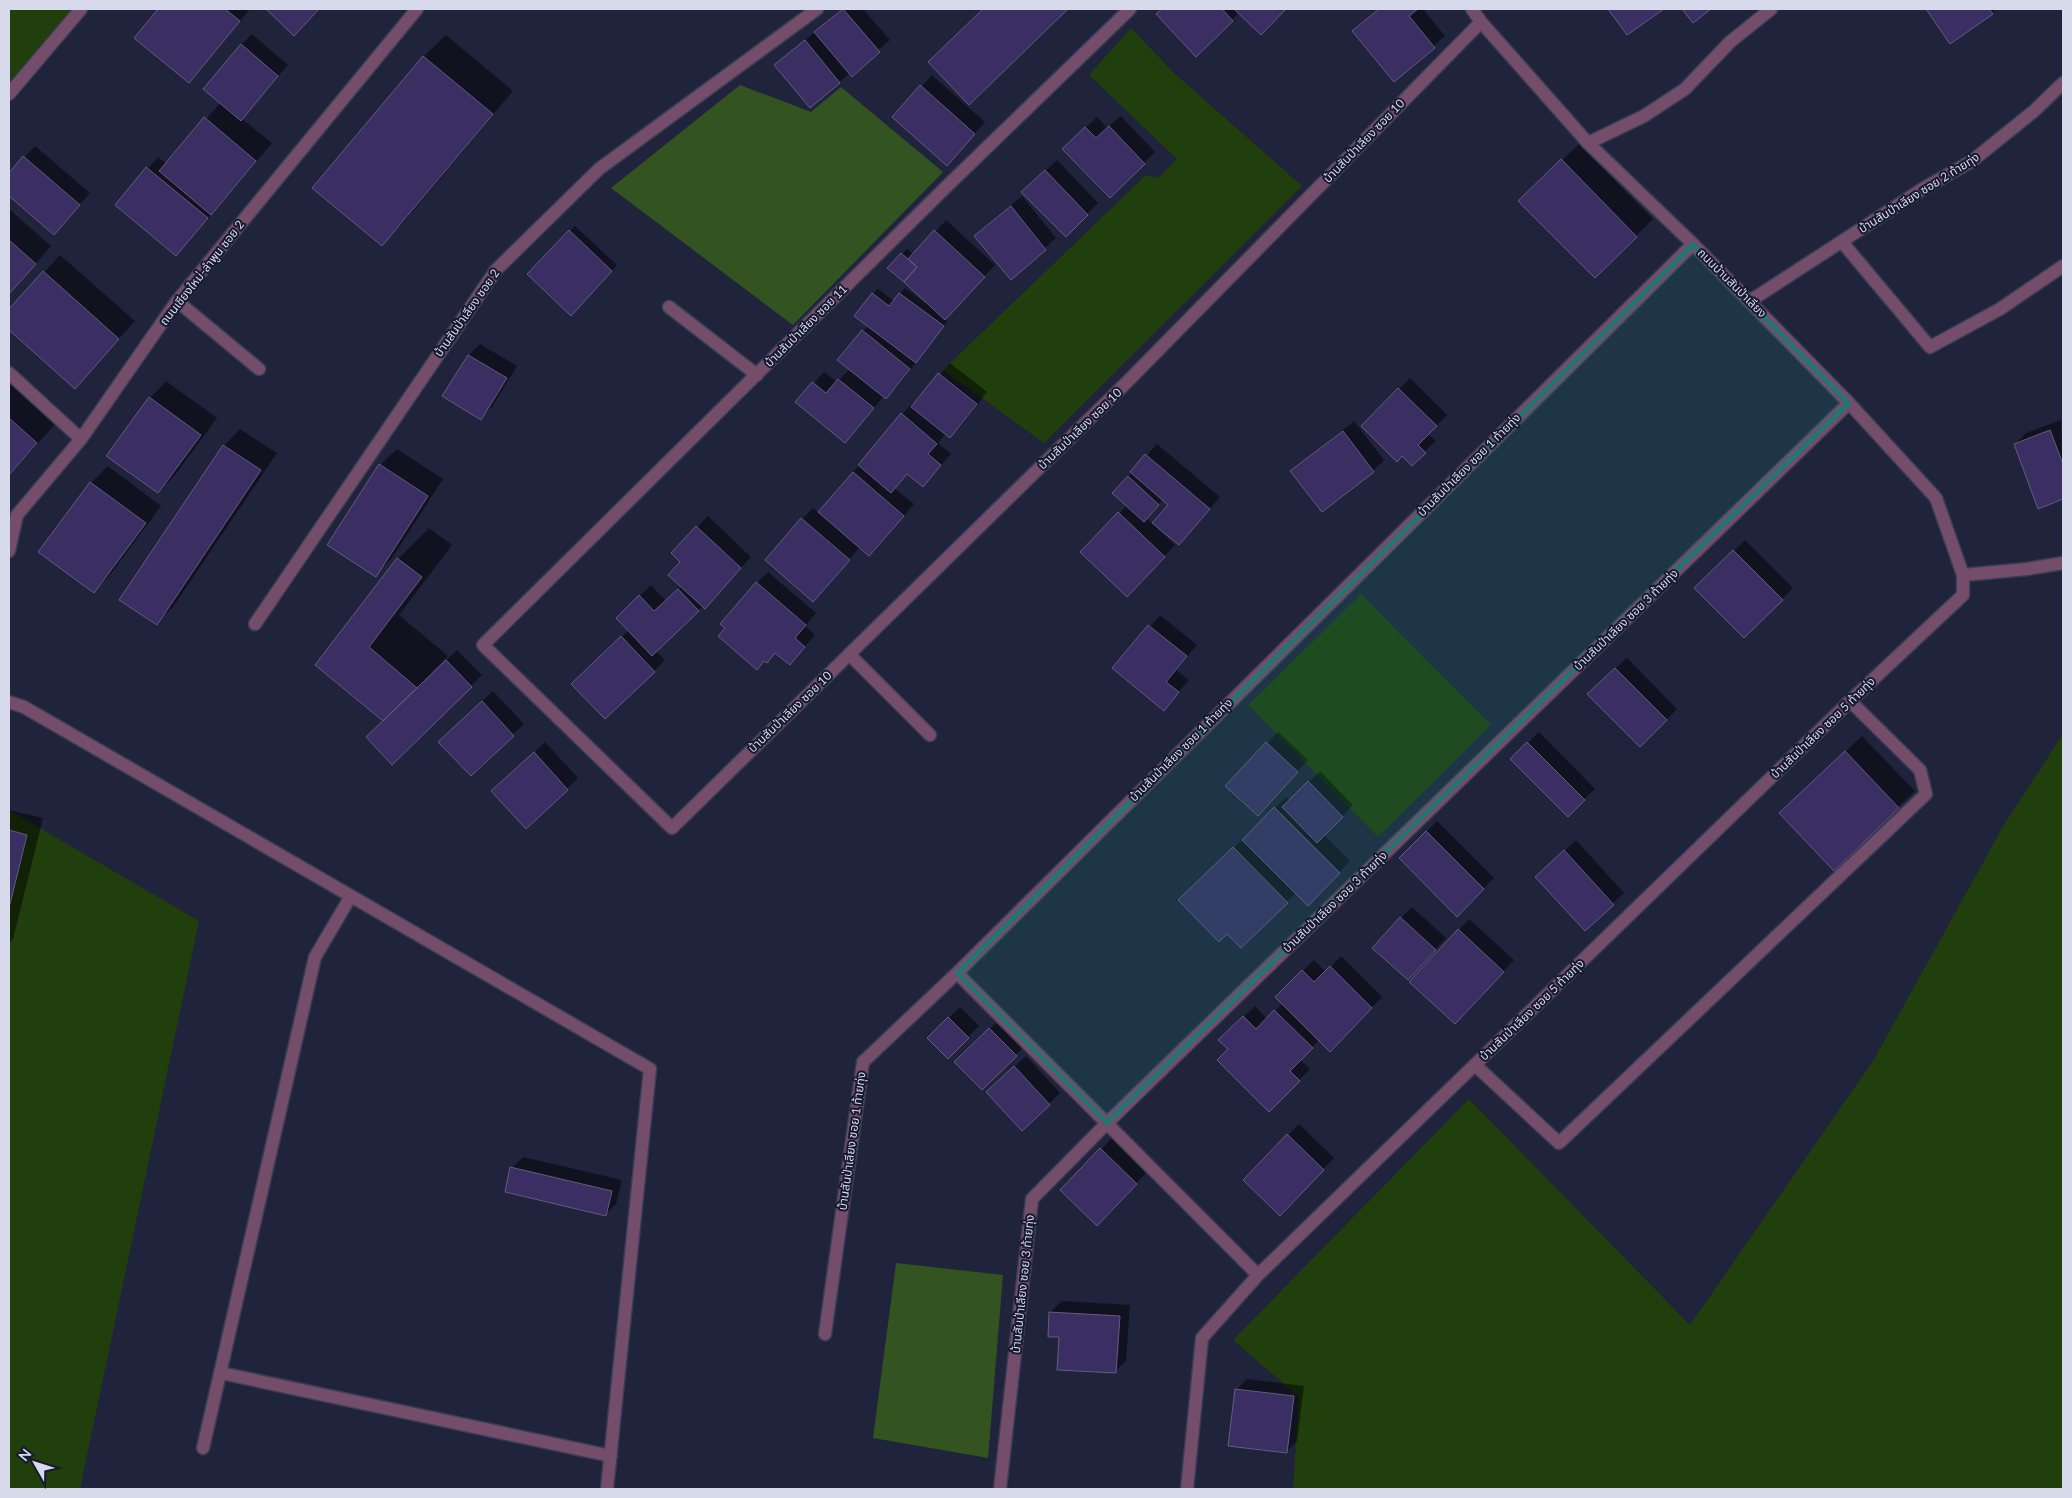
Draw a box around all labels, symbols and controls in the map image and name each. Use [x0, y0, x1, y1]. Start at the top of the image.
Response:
street label: บ้านสันป่าเลียง ซอย 10 [1320, 96, 1407, 186]
street label: บ้านสันป่าเลียง ซอย 2 ท้ายทุ่ง [1856, 149, 1982, 236]
street label: ถนนเชียงใหม่-ลำพูน ซอย 2 [156, 217, 247, 328]
street label: ถนนบ้านสันป่าเลียง [1695, 245, 1770, 320]
street label: บ้านสันป่าเลียง ซอย 2 [431, 266, 502, 359]
street label: บ้านสันป่าเลียง ซอย 11 [761, 281, 850, 370]
street label: บ้านสันป่าเลียง ซอย 10 [1035, 385, 1125, 472]
street label: บ้านสันป่าเลียง ซอย 1 ท้ายทุ่ง [1414, 410, 1523, 519]
street label: บ้านสันป่าเลียง ซอย 3 ท้ายทุ่ง [1570, 566, 1681, 674]
street label: บ้านสันป่าเลียง ซอย 10 [745, 668, 835, 755]
street label: บ้านสันป่าเลียง ซอย 5 ท้ายทุ่ง [1767, 674, 1878, 782]
street label: บ้านสันป่าเลียง ซอย 1 ท้ายทุ่ง [1126, 695, 1235, 804]
street label: บ้านสันป่าเลียง ซอย 3 ท้ายทุ่ง [1279, 848, 1390, 956]
street label: บ้านสันป่าเลียง ซอย 5 ท้ายทุ่ง [1476, 956, 1587, 1064]
street label: บ้านสันป่าเลียง ซอย 1 ท้ายทุ่ง [834, 1071, 869, 1211]
street label: บ้านสันป่าเลียง ซอย 3 ท้ายทุ่ง [1008, 1214, 1037, 1354]
north arrow [10, 1438, 60, 1488]
text: N [15, 1445, 35, 1464]

